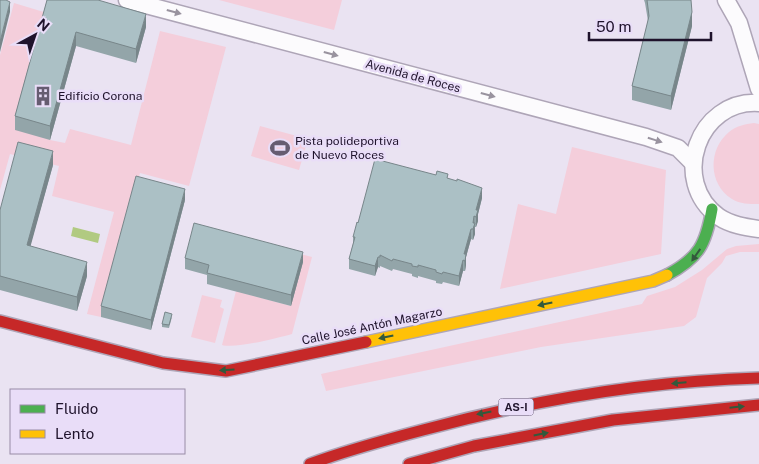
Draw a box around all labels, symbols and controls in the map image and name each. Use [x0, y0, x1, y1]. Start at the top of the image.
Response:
one-way arrow [166, 9, 181, 17]
north arrow [10, 10, 60, 60]
scale bar [589, 10, 712, 42]
text: N [34, 15, 53, 35]
text: 50 m [596, 18, 631, 35]
one-way arrow [323, 50, 339, 58]
street label: Avenida de Roces [364, 57, 462, 95]
building icon: Edificio Corona [32, 85, 54, 107]
place label: Edificio Corona [58, 89, 142, 103]
one-way arrow [481, 92, 496, 100]
place label: Pista polideportiva de Nuevo Roces [295, 134, 399, 162]
sports icon: Pista polideportiva de Nuevo Roces [269, 137, 291, 159]
one-way arrow [648, 137, 663, 145]
one-way arrow [691, 248, 701, 261]
one-way arrow [537, 300, 552, 308]
street label: Calle José Antón Magarzo [301, 304, 444, 348]
one-way arrow [377, 334, 393, 342]
one-way arrow [218, 366, 234, 374]
one-way arrow [671, 379, 687, 387]
legend [10, 389, 185, 454]
road number: AS-I [498, 398, 534, 416]
text: Fluido [55, 400, 98, 417]
one-way arrow [729, 403, 745, 411]
one-way arrow [476, 410, 492, 418]
text: Lento [55, 425, 94, 442]
one-way arrow [534, 429, 550, 437]

